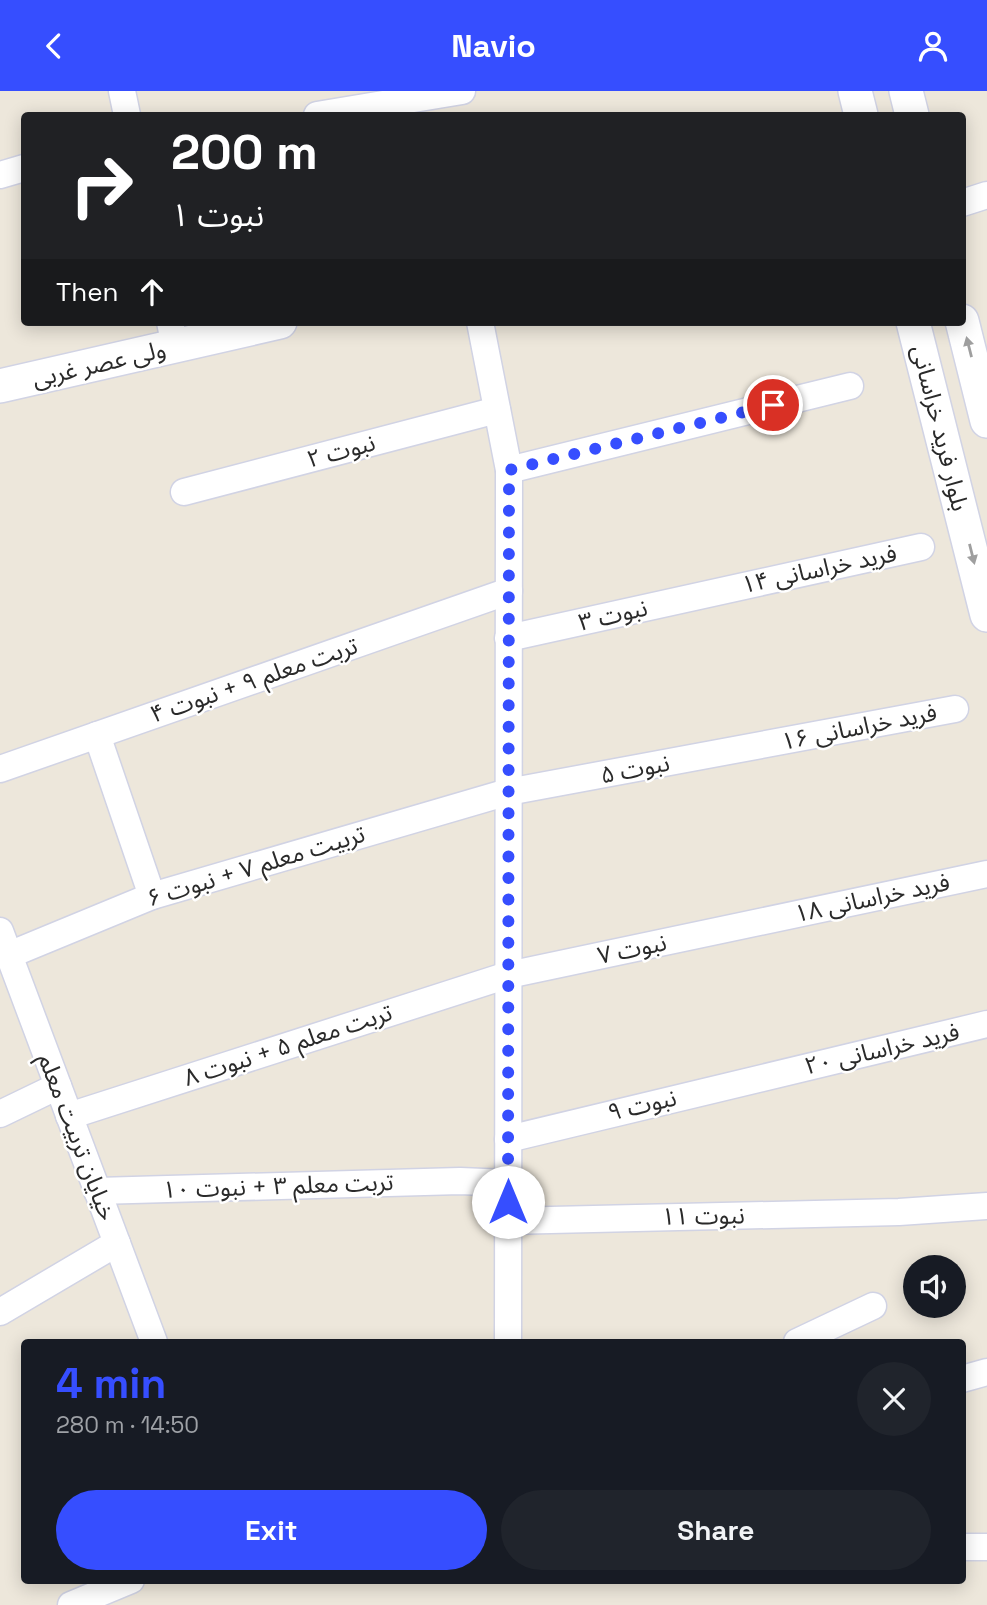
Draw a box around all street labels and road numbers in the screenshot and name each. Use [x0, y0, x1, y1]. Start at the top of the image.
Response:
street label: ولی عصر غربی [29, 333, 169, 394]
street label: بلوار فرید خراسانی [905, 342, 976, 514]
street label: نبوت ۲ [303, 427, 379, 475]
street label: فرید خراسانی ۱۴ [738, 537, 899, 600]
street label: نبوت ۳ [575, 592, 650, 637]
street label: تربت معلم ۹ + نبوت ۴ [146, 629, 362, 731]
street label: فرید خراسانی ۱۶ [778, 696, 939, 757]
street label: نبوت ۵ [598, 747, 672, 790]
street label: تربیت معلم ۷ + نبوت ۶ [143, 818, 369, 915]
street label: فرید خراسانی ۱۸ [791, 866, 952, 929]
street label: نبوت ۷ [595, 926, 669, 971]
street label: تربت معلم ۵ + نبوت ۸ [180, 996, 397, 1095]
street label: فرید خراسانی ۲۰ [801, 1016, 962, 1081]
street label: خیایان تربیت معلم [30, 1049, 124, 1225]
street label: نبوت ۹ [604, 1082, 679, 1127]
street label: تربت معلم ۳ + نبوت ۱۰ [162, 1166, 394, 1207]
street label: نبوت ۱۱ [661, 1199, 745, 1232]

